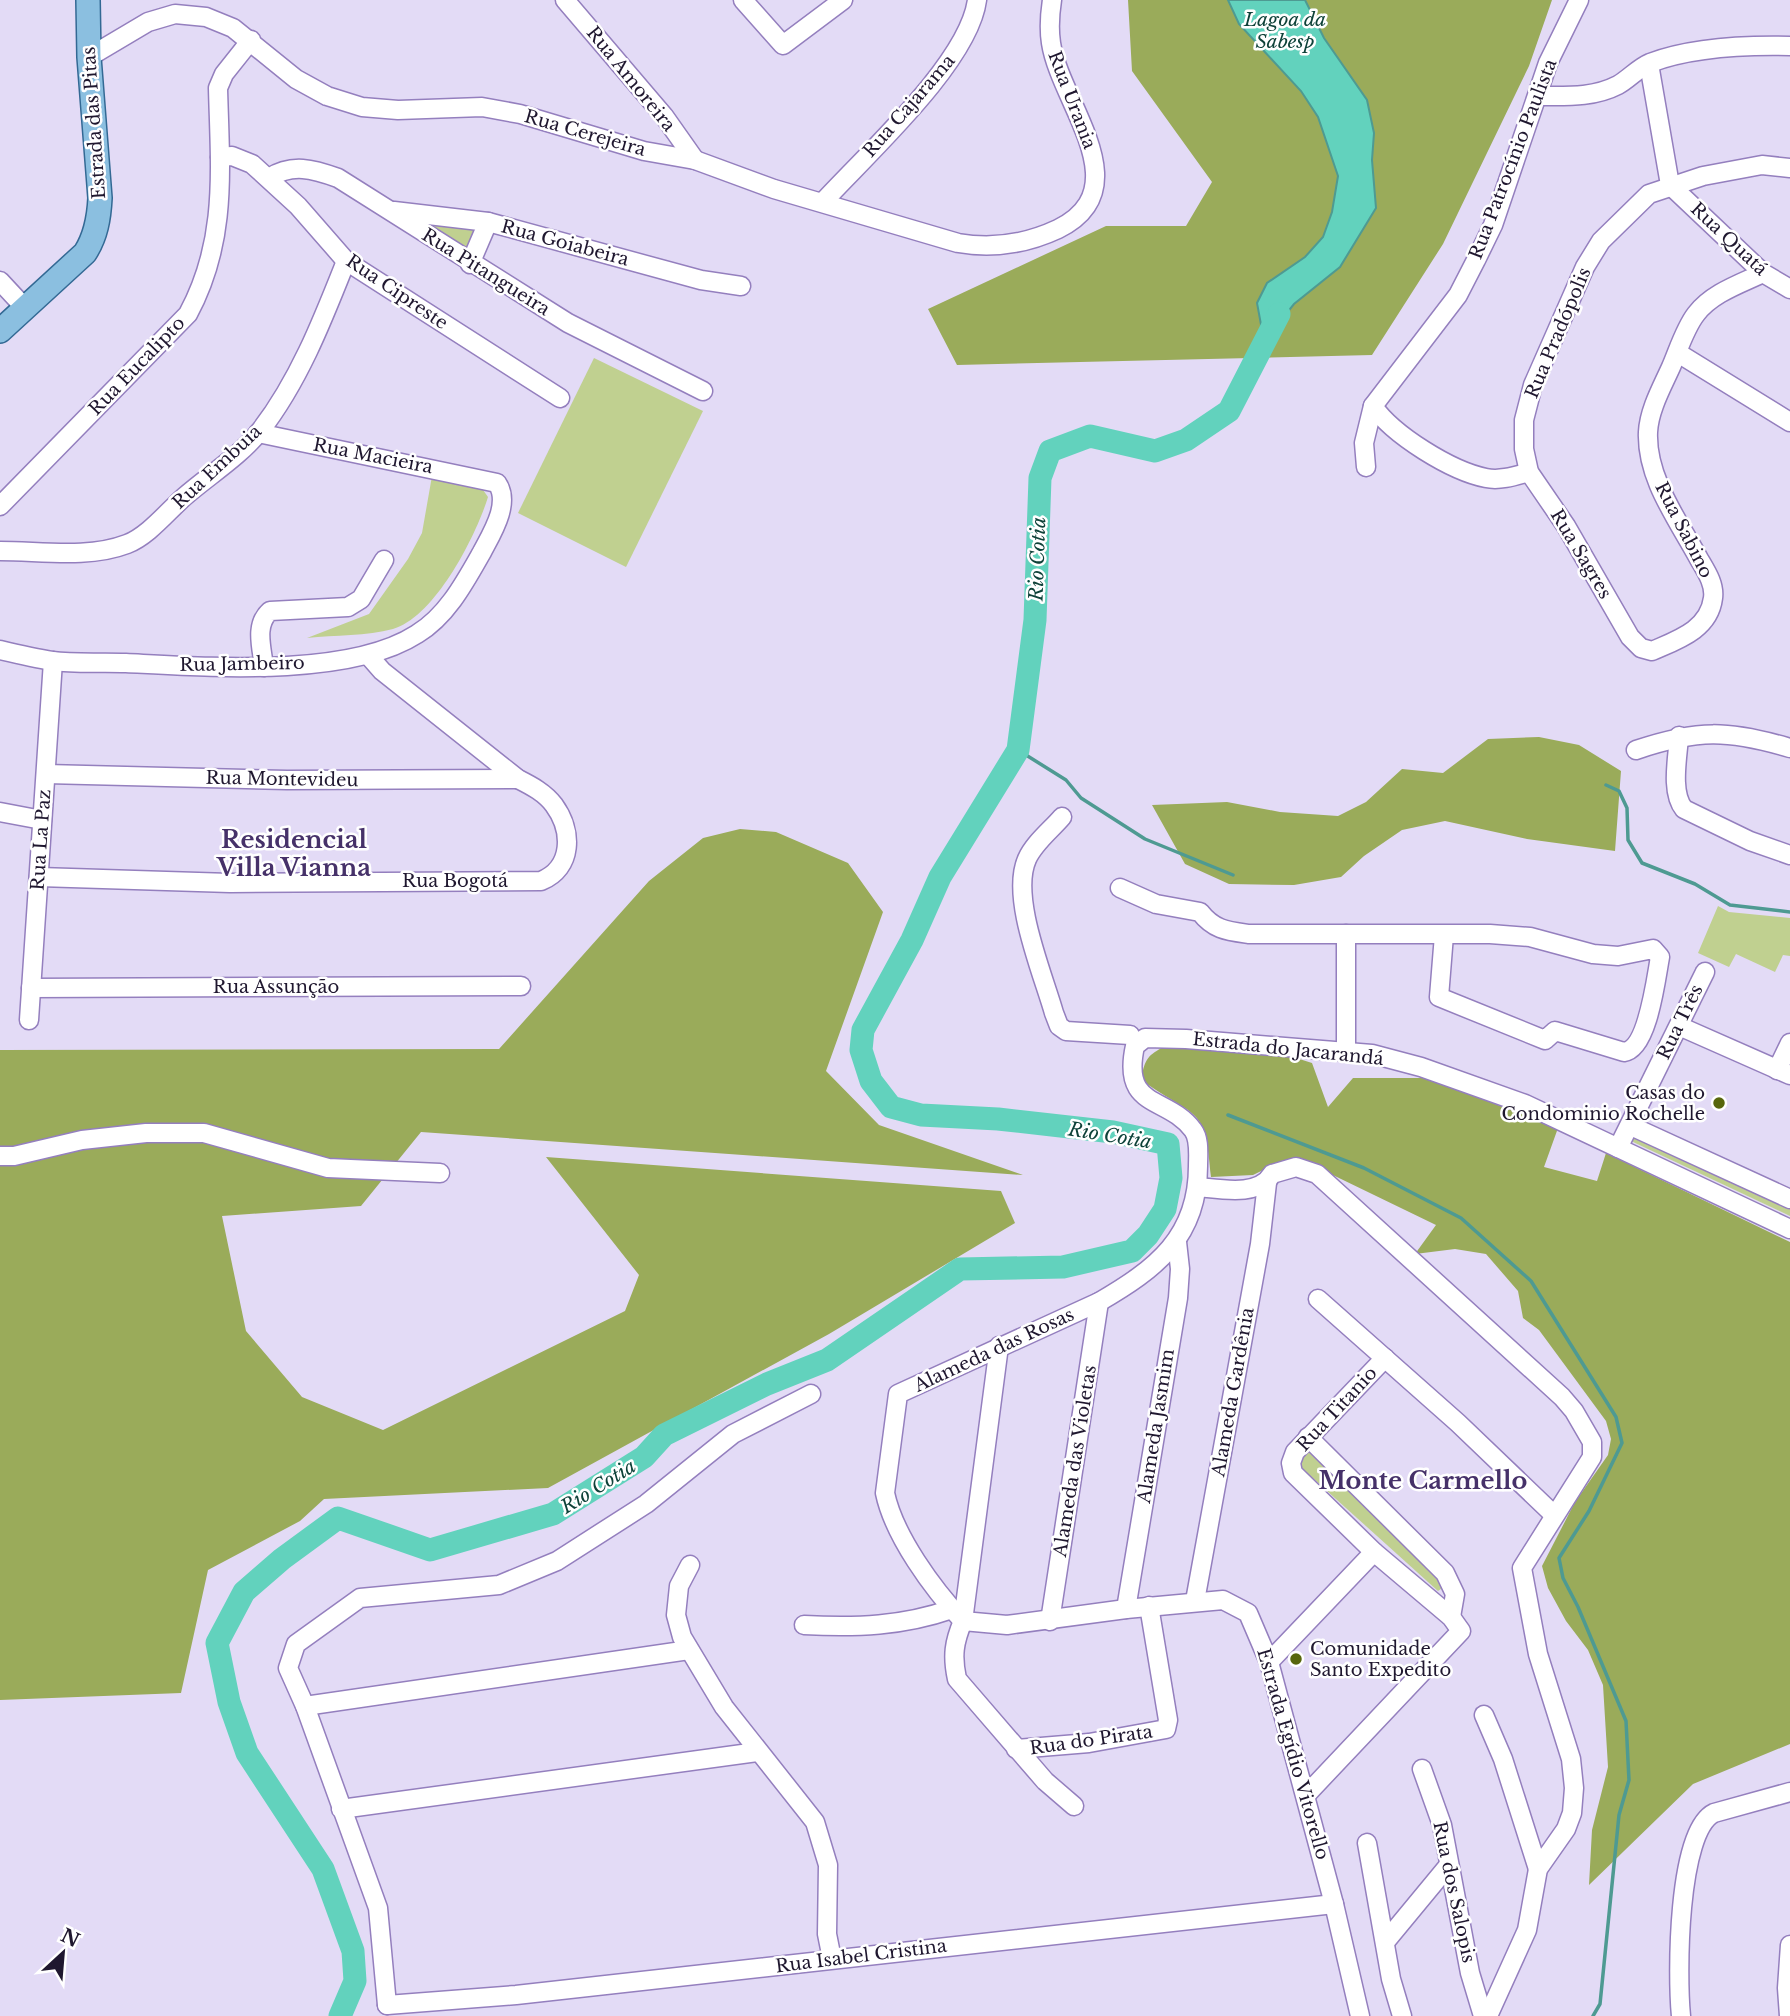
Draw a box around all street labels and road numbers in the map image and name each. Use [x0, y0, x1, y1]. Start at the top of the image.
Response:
street label: Rua Amoreira [582, 22, 680, 136]
street label: Estrada das Pitas [78, 46, 110, 200]
street label: Rua Urania [1043, 48, 1101, 152]
street label: Rua Cajarama [858, 50, 960, 162]
street label: Rua Patrocínio Paulista [1465, 56, 1561, 262]
street label: Rua Cerejeira [522, 105, 648, 161]
street label: Rua Quatá [1686, 198, 1772, 280]
street label: Rua Goiabeira [499, 215, 631, 271]
street label: Rua Pitangueira [418, 224, 554, 320]
street label: Rua Cipreste [342, 250, 452, 334]
street label: Rua Pradópolis [1520, 264, 1596, 402]
street label: Rua Eucalipto [84, 312, 190, 420]
street label: Rua Embuia [168, 420, 266, 514]
street label: Rua Macieira [311, 434, 435, 478]
street label: Rua Sabino [1650, 478, 1718, 582]
street label: Rua Sagres [1546, 505, 1616, 603]
street label: Rua Jambeiro [179, 652, 305, 676]
street label: Rua Montevideu [205, 767, 359, 791]
street label: Rua La Paz [26, 789, 56, 891]
street label: Rua Bogotá [402, 870, 508, 892]
street label: Rua Assunção [213, 976, 339, 998]
street label: Rua Três [1652, 981, 1708, 1063]
street label: Estrada do Jacarandá [1191, 1028, 1385, 1070]
street label: Alameda das Rosas [910, 1303, 1077, 1397]
street label: Alameda Gardênia [1207, 1306, 1259, 1479]
street label: Alameda Jasmim [1133, 1347, 1179, 1506]
street label: Rua Titanio [1292, 1362, 1382, 1456]
street label: Alameda das Violetas [1049, 1363, 1101, 1560]
street label: Estrada Egídio Vitorello [1252, 1646, 1334, 1862]
street label: Rua do Pirata [1028, 1720, 1154, 1760]
street label: Rua dos Salopis [1428, 1819, 1480, 1965]
street label: Rua Isabel Cristina [774, 1935, 948, 1977]

